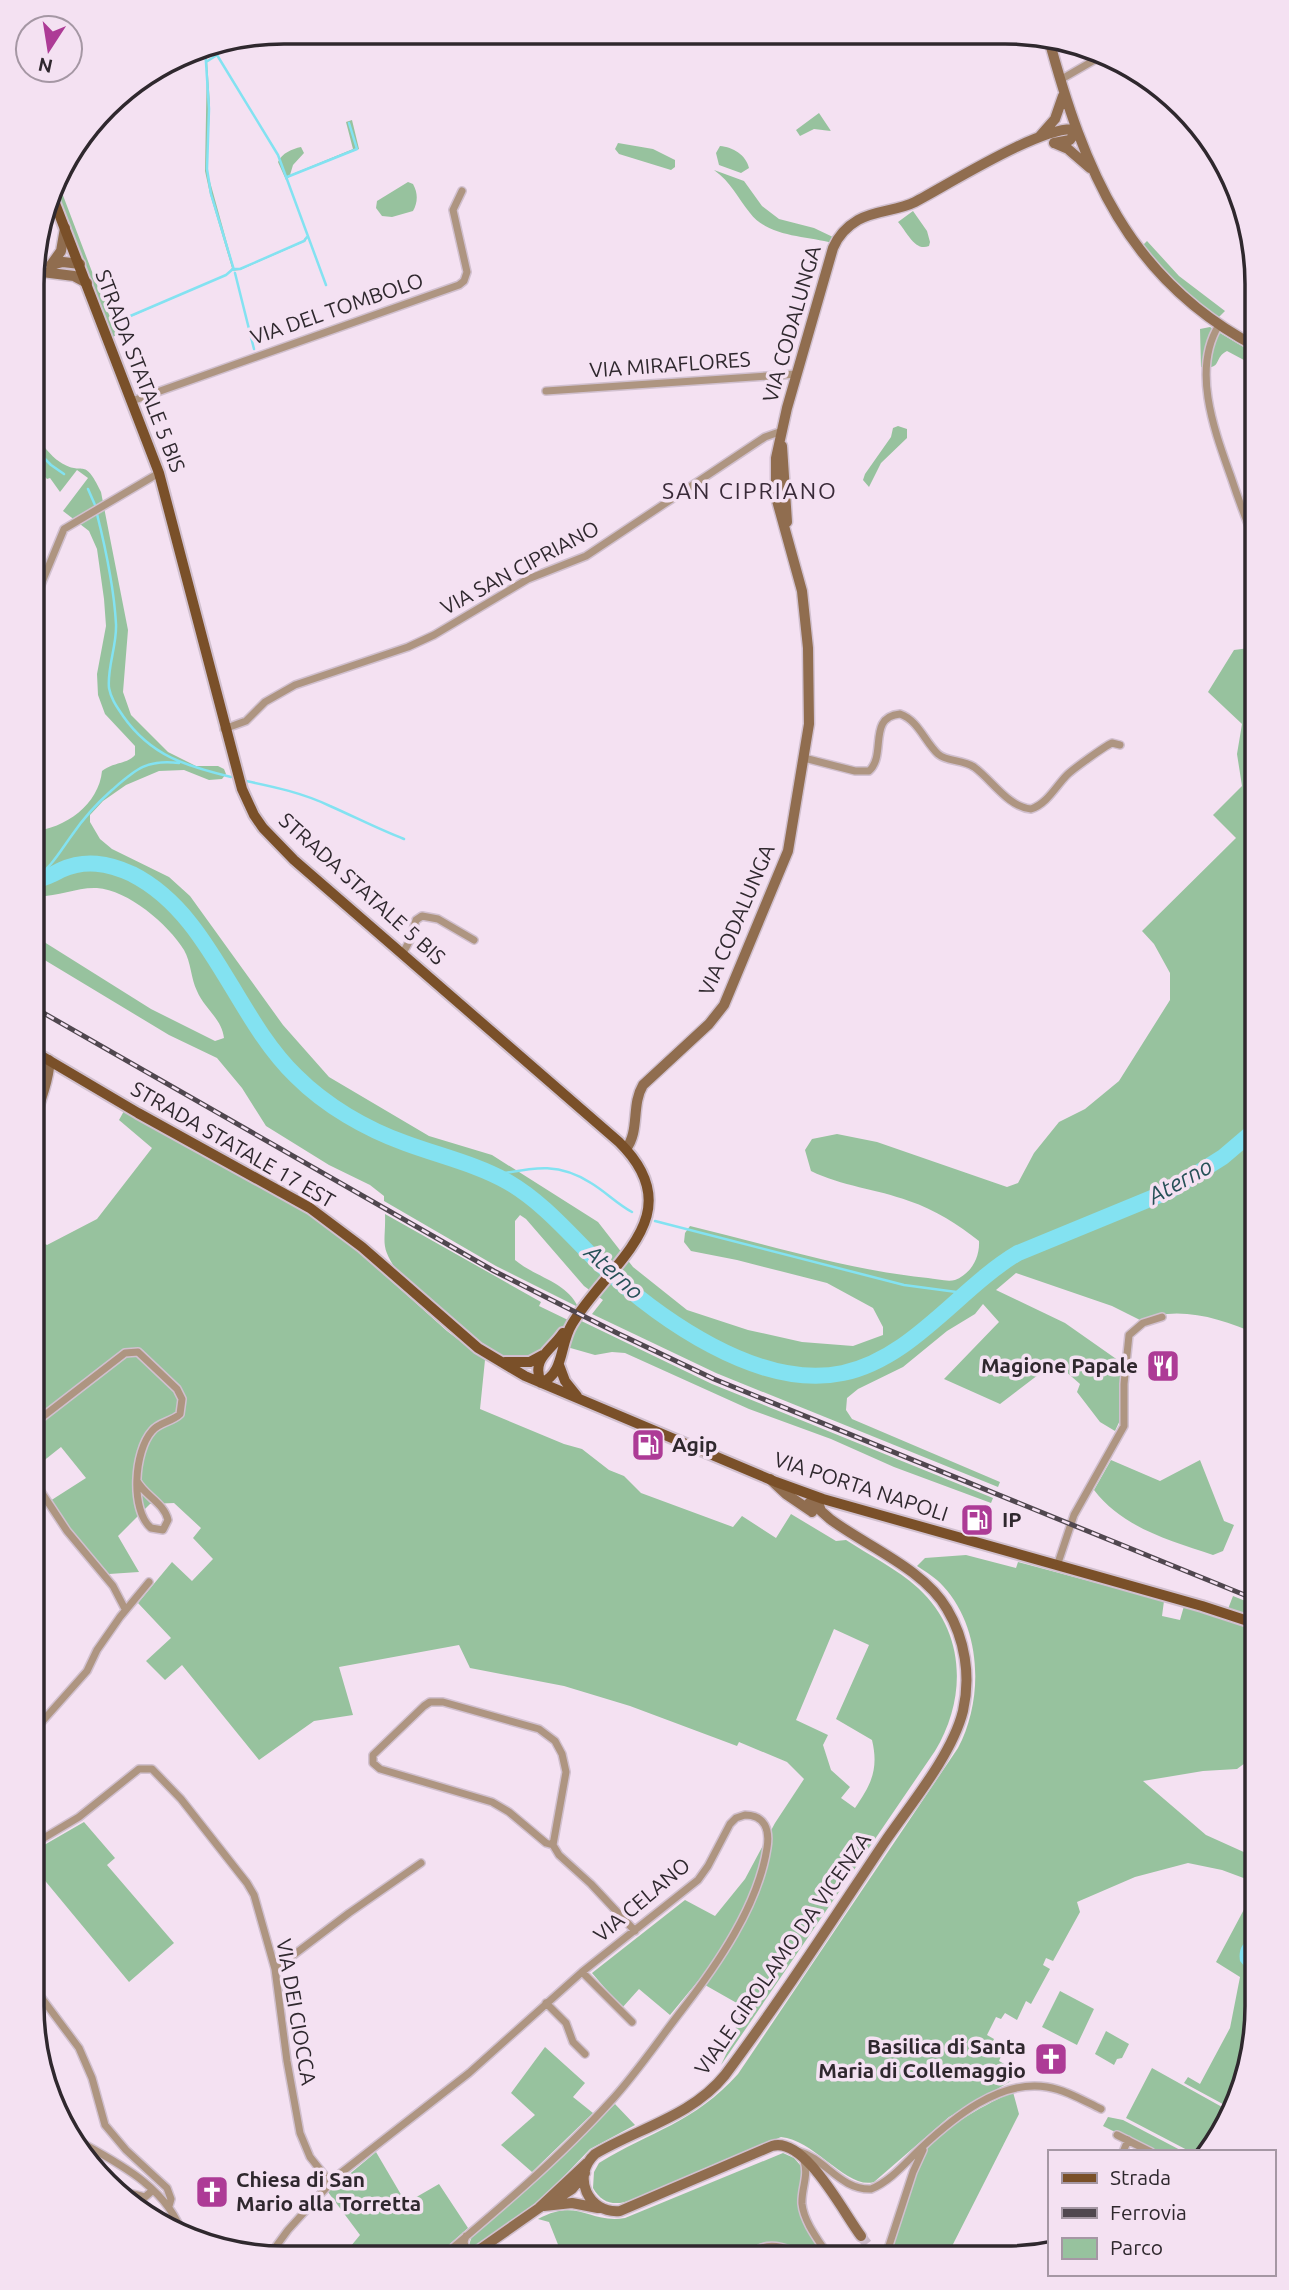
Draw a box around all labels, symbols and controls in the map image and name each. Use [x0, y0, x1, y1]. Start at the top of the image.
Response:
north arrow [14, 14, 84, 84]
text: N [36, 53, 55, 78]
street label: VIA CODALUNGA [757, 242, 825, 405]
street label: STRADA STATALE 5 BIS [91, 266, 191, 475]
street label: VIA DEL TOMBOLO [247, 267, 426, 349]
street label: VIA MIRAFLORES [589, 346, 751, 382]
district label: SAN CIPRIANO [662, 478, 838, 503]
street label: VIA SAN CIPRIANO [436, 515, 603, 619]
street label: STRADA STATALE 5 BIS [275, 807, 451, 969]
street label: VIA CODALUNGA [693, 840, 779, 999]
street label: STRADA STATALE 17 EST [127, 1076, 340, 1213]
water label: Aterno [1143, 1153, 1216, 1209]
water label: Aterno [580, 1239, 648, 1304]
restaurant icon: Magione Papale [1144, 1347, 1182, 1385]
place label: Magione Papale [981, 1353, 1138, 1377]
fuel station icon: Agip [629, 1426, 667, 1464]
place label: Agip [672, 1432, 717, 1456]
street label: VIA PORTA NAPOLI [771, 1447, 951, 1526]
fuel station icon: IP [958, 1501, 996, 1539]
place label: IP [1002, 1507, 1022, 1531]
street label: VIALE GIROLAMO DA VICENZA [689, 1828, 875, 2079]
street label: VIA CELANO [588, 1852, 694, 1946]
street label: VIA DEI CIOCCA [272, 1937, 322, 2087]
place label: Basilica di Santa Maria di Collemaggio [818, 2034, 1026, 2082]
church icon: Basilica di Santa Maria di Collemaggio [1032, 2040, 1070, 2078]
legend [1048, 2150, 1275, 2276]
text: Strada [1110, 2165, 1171, 2189]
place label: Chiesa di San Mario alla Torretta [236, 2167, 421, 2215]
church icon: Chiesa di San Mario alla Torretta [193, 2173, 231, 2211]
text: Ferrovia [1110, 2200, 1187, 2224]
text: Parco [1110, 2235, 1163, 2259]

